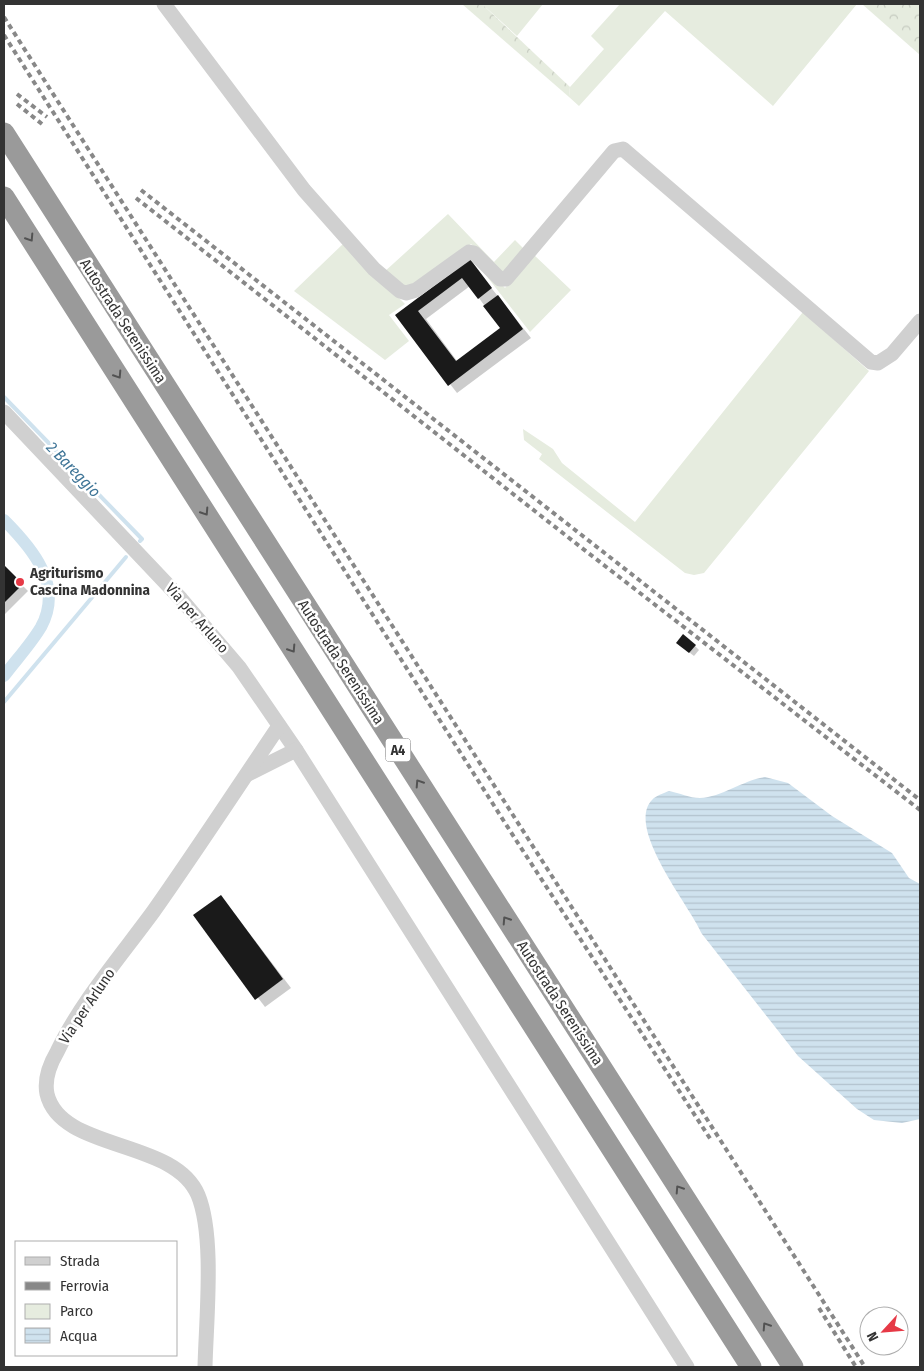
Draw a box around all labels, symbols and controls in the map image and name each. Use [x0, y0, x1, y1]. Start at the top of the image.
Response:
one-way arrow [24, 232, 33, 242]
street label: Autostrada Serenissima [76, 255, 170, 387]
one-way arrow [111, 370, 121, 379]
water label: 2 Bareggio [42, 437, 105, 501]
one-way arrow [199, 506, 208, 516]
place label: Agriturismo Cascina Madonnina [29, 564, 150, 599]
marker: Agriturismo Cascina Madonnina [14, 576, 26, 588]
street label: Via per Arluno [162, 579, 232, 657]
street label: Autostrada Serenissima [294, 596, 388, 728]
one-way arrow [286, 644, 296, 653]
road number: A4 [386, 738, 410, 762]
one-way arrow [415, 779, 425, 788]
one-way arrow [503, 916, 513, 925]
street label: Autostrada Serenissima [513, 937, 607, 1069]
street label: Via per Arluno [55, 965, 119, 1047]
one-way arrow [675, 1186, 685, 1195]
legend [15, 1241, 178, 1356]
text: Strada [60, 1252, 100, 1270]
text: Ferrovia [60, 1277, 109, 1295]
text: Parco [60, 1302, 93, 1320]
north arrow [859, 1306, 909, 1356]
one-way arrow [763, 1323, 773, 1332]
text: Acqua [60, 1327, 97, 1345]
text: N [863, 1329, 882, 1344]

